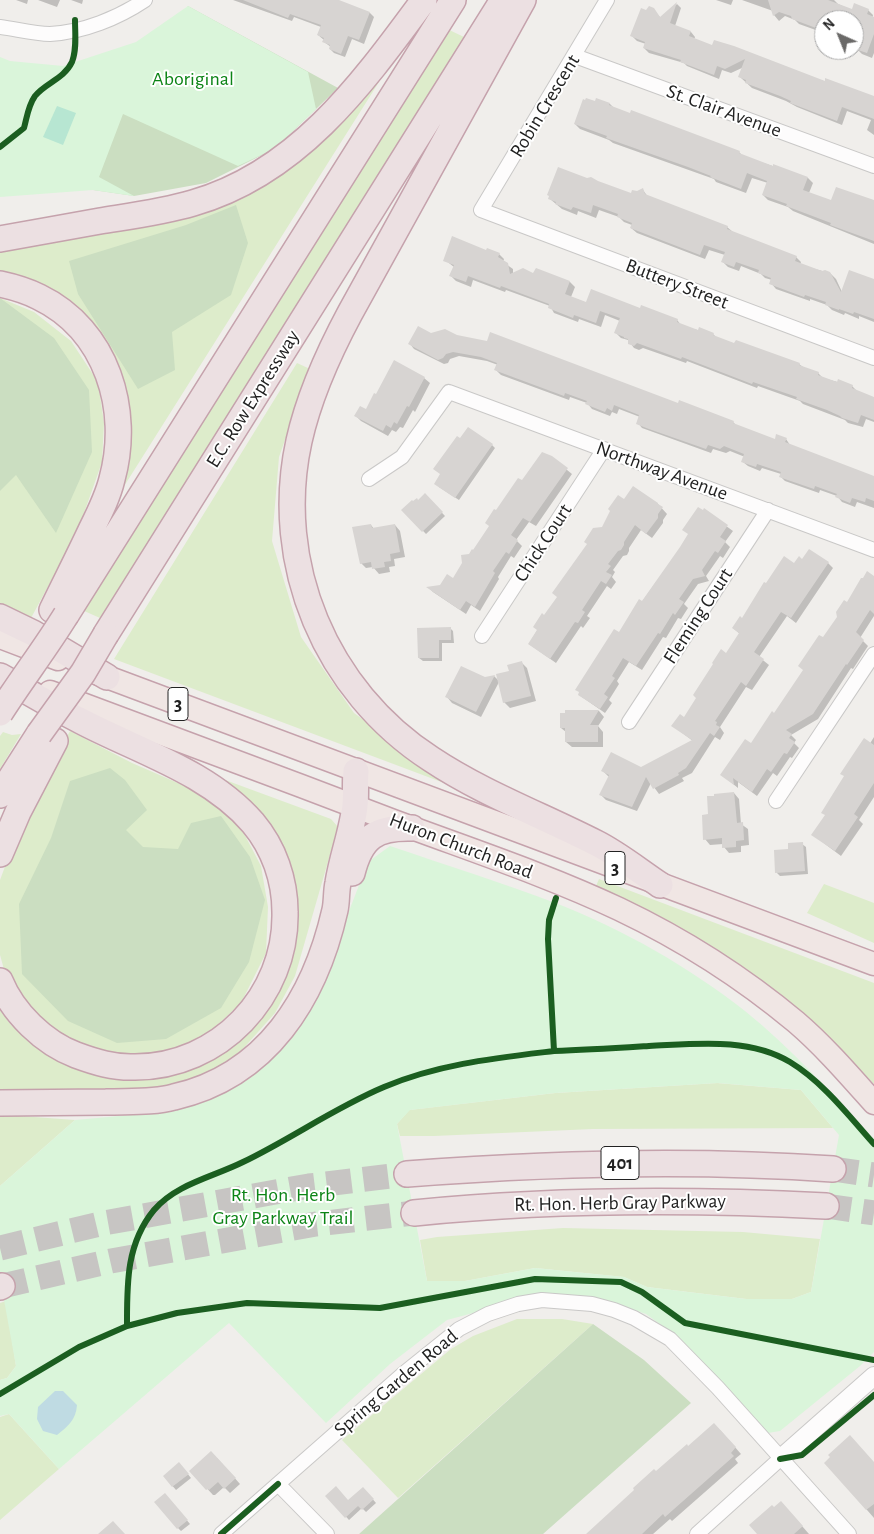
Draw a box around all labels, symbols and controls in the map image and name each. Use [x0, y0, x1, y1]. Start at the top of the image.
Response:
north arrow [814, 10, 864, 60]
text: N [821, 17, 838, 33]
street label: Robin Crescent [505, 50, 585, 162]
park label: Aboriginal [152, 67, 234, 91]
street label: St. Clair Avenue [663, 79, 785, 143]
street label: Buttery Street [622, 253, 732, 315]
street label: E.C. Row Expressway [201, 326, 305, 472]
street label: Northway Avenue [593, 436, 731, 506]
street label: Chick Court [509, 499, 577, 587]
street label: Fleming Court [658, 563, 738, 669]
road number: 3 [168, 688, 188, 721]
street label: Huron Church Road [386, 808, 536, 884]
road number: 3 [605, 851, 625, 884]
road number: 401 [601, 1146, 639, 1180]
park label: Rt. Hon. Herb Gray Parkway Trail [213, 1183, 353, 1230]
street label: Rt. Hon. Herb Gray Parkway [514, 1189, 726, 1217]
street label: Spring Garden Road [329, 1324, 463, 1442]

